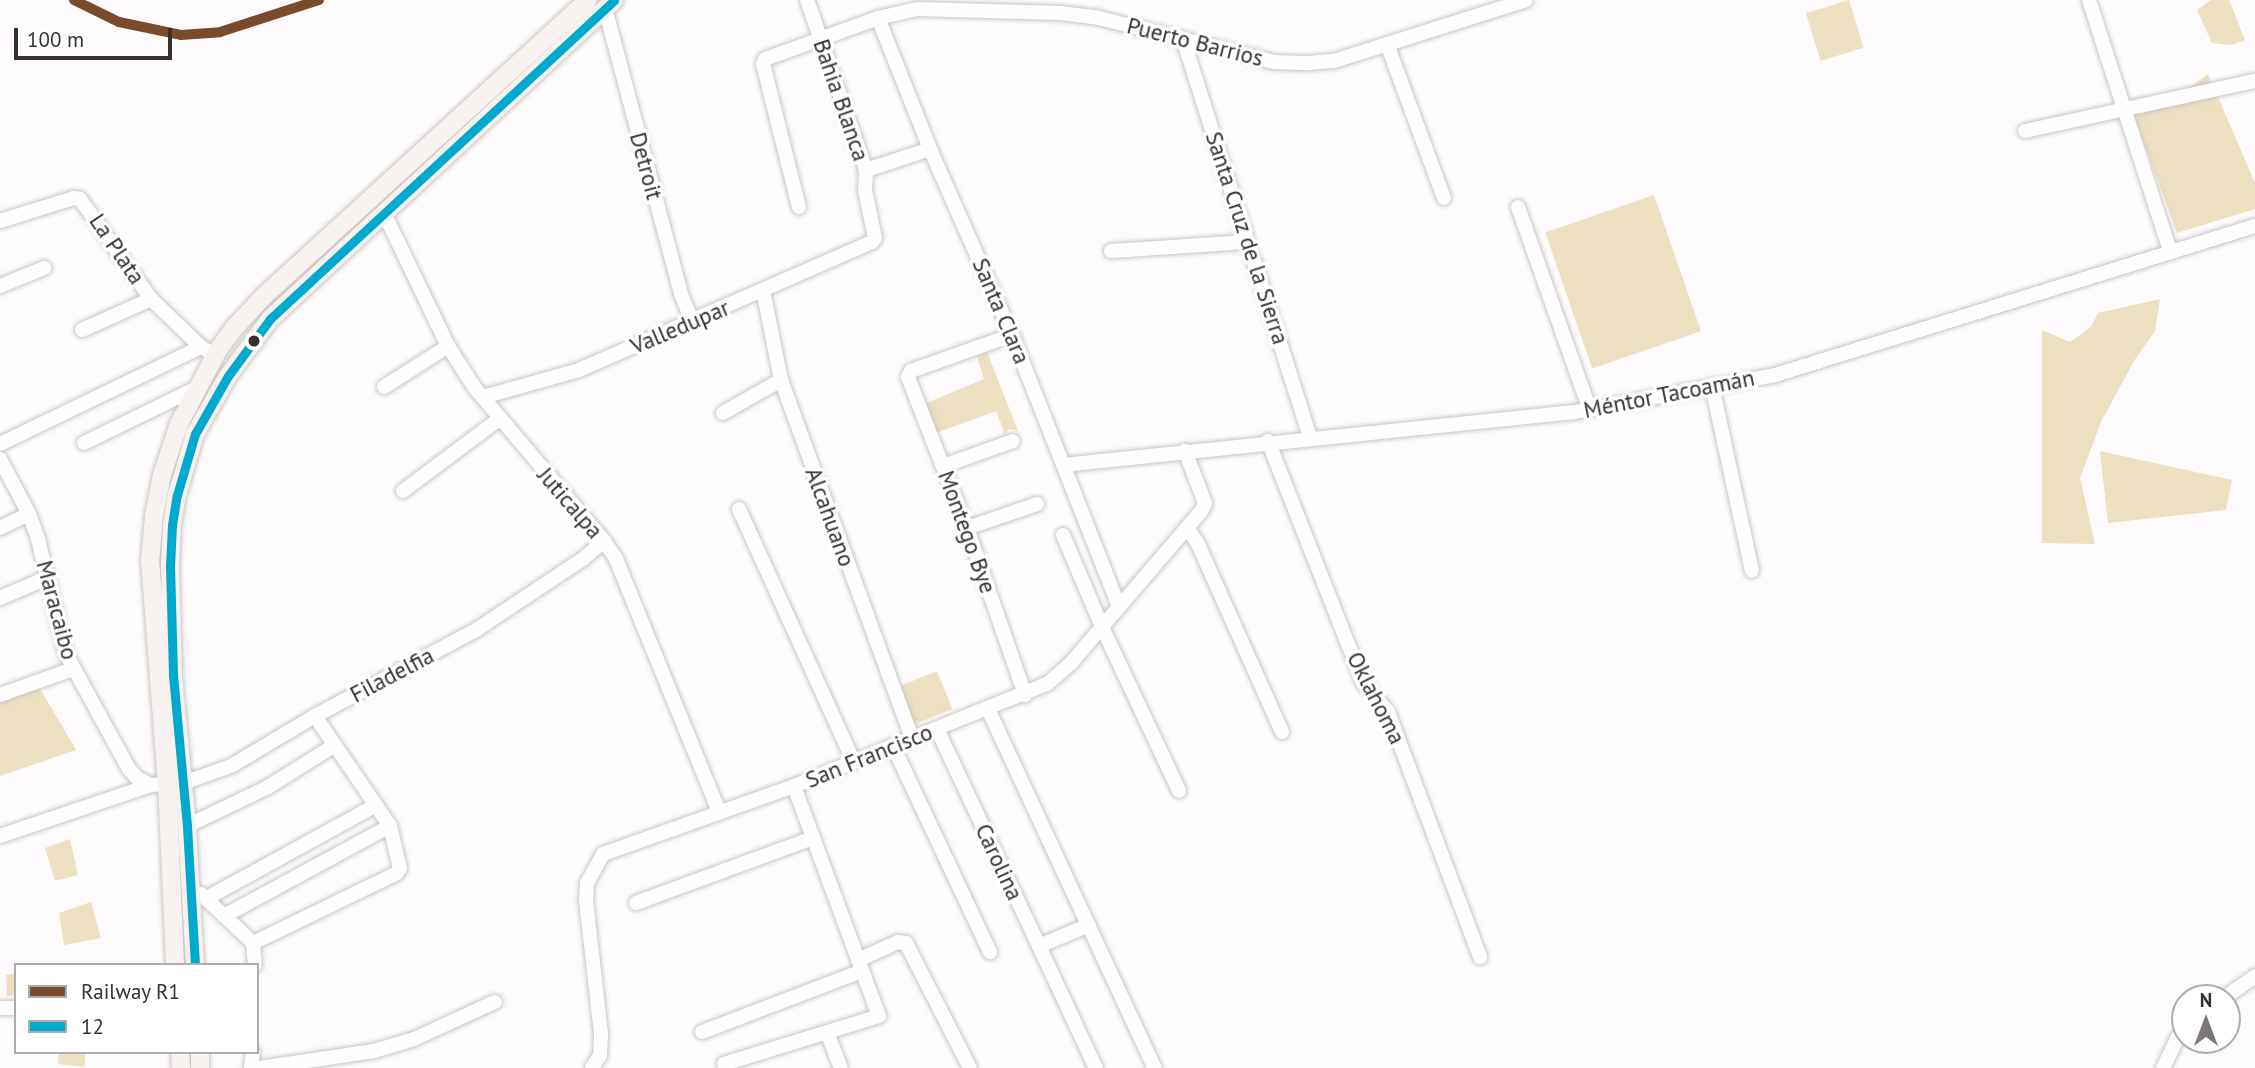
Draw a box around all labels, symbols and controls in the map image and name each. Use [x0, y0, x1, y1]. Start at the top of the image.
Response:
street label: Puerto Barrios [1124, 12, 1266, 72]
scale bar [18, 14, 175, 58]
text: 100 m [27, 26, 84, 53]
street label: Bahia Blanca [807, 35, 875, 165]
street label: Santa Cruz de la Sierra [1199, 128, 1295, 348]
street label: Detroit [624, 129, 668, 203]
street label: La Plata [83, 208, 151, 290]
street label: Santa Clara [966, 254, 1036, 368]
street label: Valledupar [626, 294, 734, 360]
unlabelled marker [247, 334, 261, 348]
street label: Méntor Tacoamán [1581, 364, 1757, 424]
street label: Juticalpa [532, 462, 608, 544]
street label: Alcahuano [799, 464, 861, 570]
street label: Montego Bye [932, 467, 1002, 597]
street label: Maracaibo [31, 557, 83, 663]
street label: Filadelfia [345, 642, 439, 708]
street label: Oklahoma [1341, 647, 1411, 749]
street label: San Francisco [802, 718, 936, 794]
street label: Carolina [969, 819, 1029, 905]
legend [14, 963, 259, 1054]
text: Railway R1 [81, 978, 180, 1005]
north arrow [2171, 984, 2241, 1054]
text: N [2200, 988, 2212, 1012]
text: 12 [81, 1013, 104, 1040]

